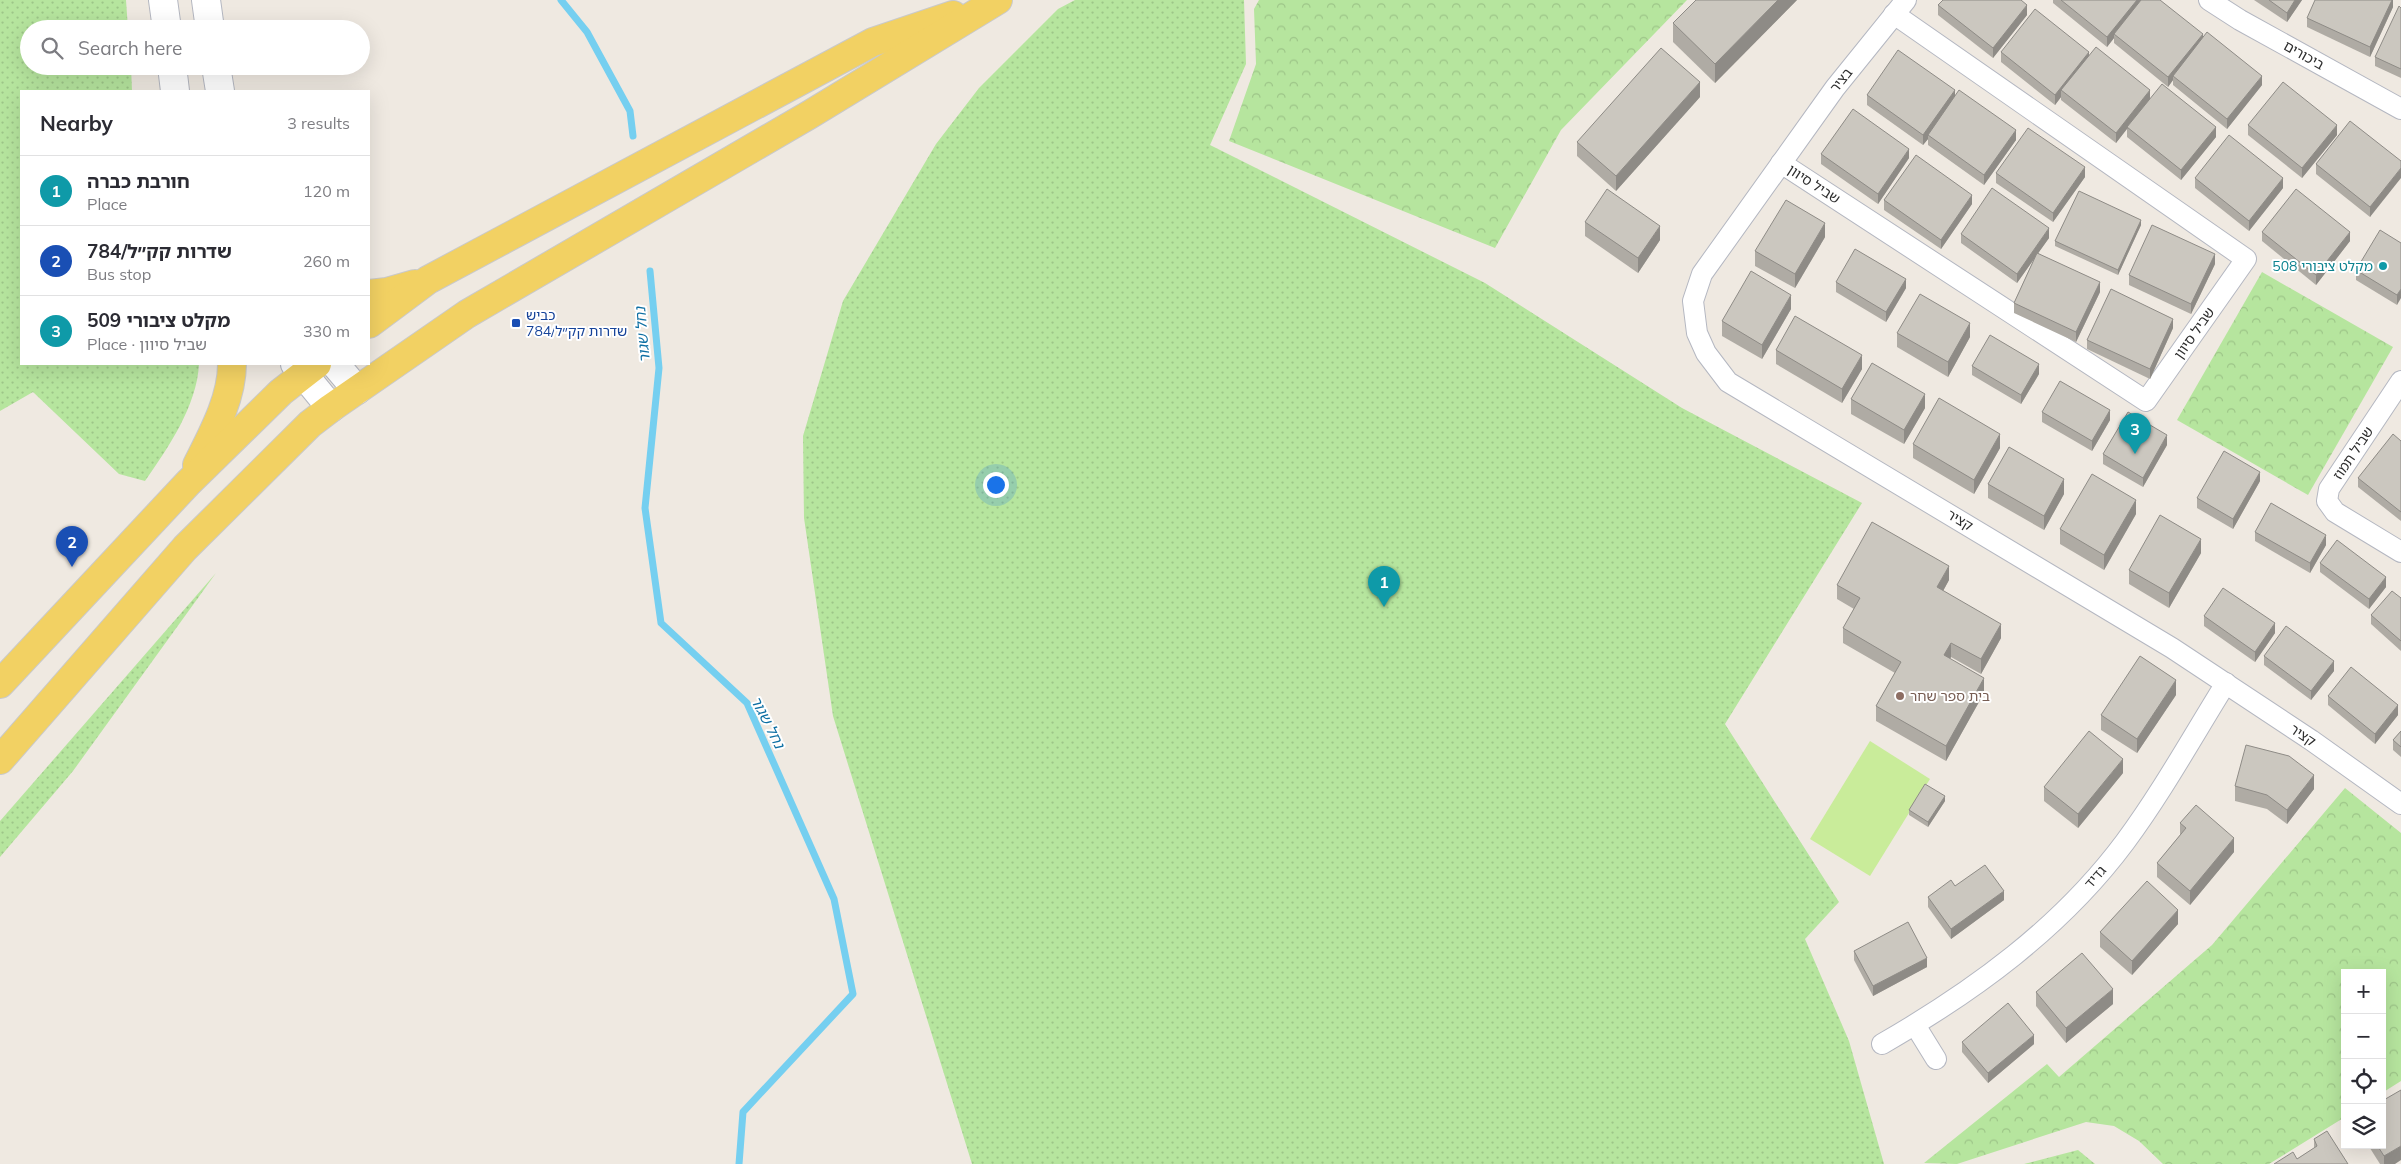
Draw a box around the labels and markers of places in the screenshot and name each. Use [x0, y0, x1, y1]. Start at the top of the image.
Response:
place label: מקלט ציבורי 508 [2272, 257, 2373, 275]
marker: מקלט ציבורי 508 [2377, 260, 2389, 272]
place label: כביש 784/שדרות קק״ל [526, 306, 627, 340]
marker: כביש 784/שדרות קק״ל [510, 317, 522, 329]
pin: 3 [2119, 413, 2151, 454]
pin: 2 [56, 526, 88, 567]
pin: 1 [1368, 566, 1400, 607]
place label: בית ספר שחר [1910, 687, 1990, 705]
marker: בית ספר שחר [1894, 690, 1906, 702]

